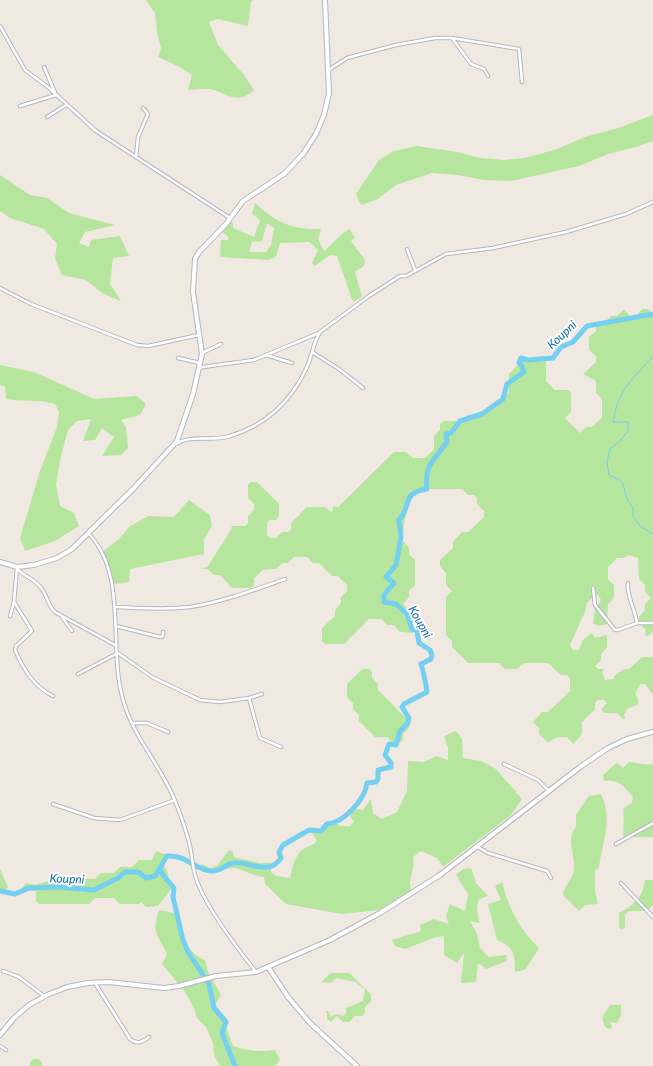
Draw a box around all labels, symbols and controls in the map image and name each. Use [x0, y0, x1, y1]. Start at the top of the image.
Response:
water label: Koupni [544, 318, 580, 352]
water label: Koupni [405, 603, 435, 641]
water label: Koupni [49, 871, 85, 887]

